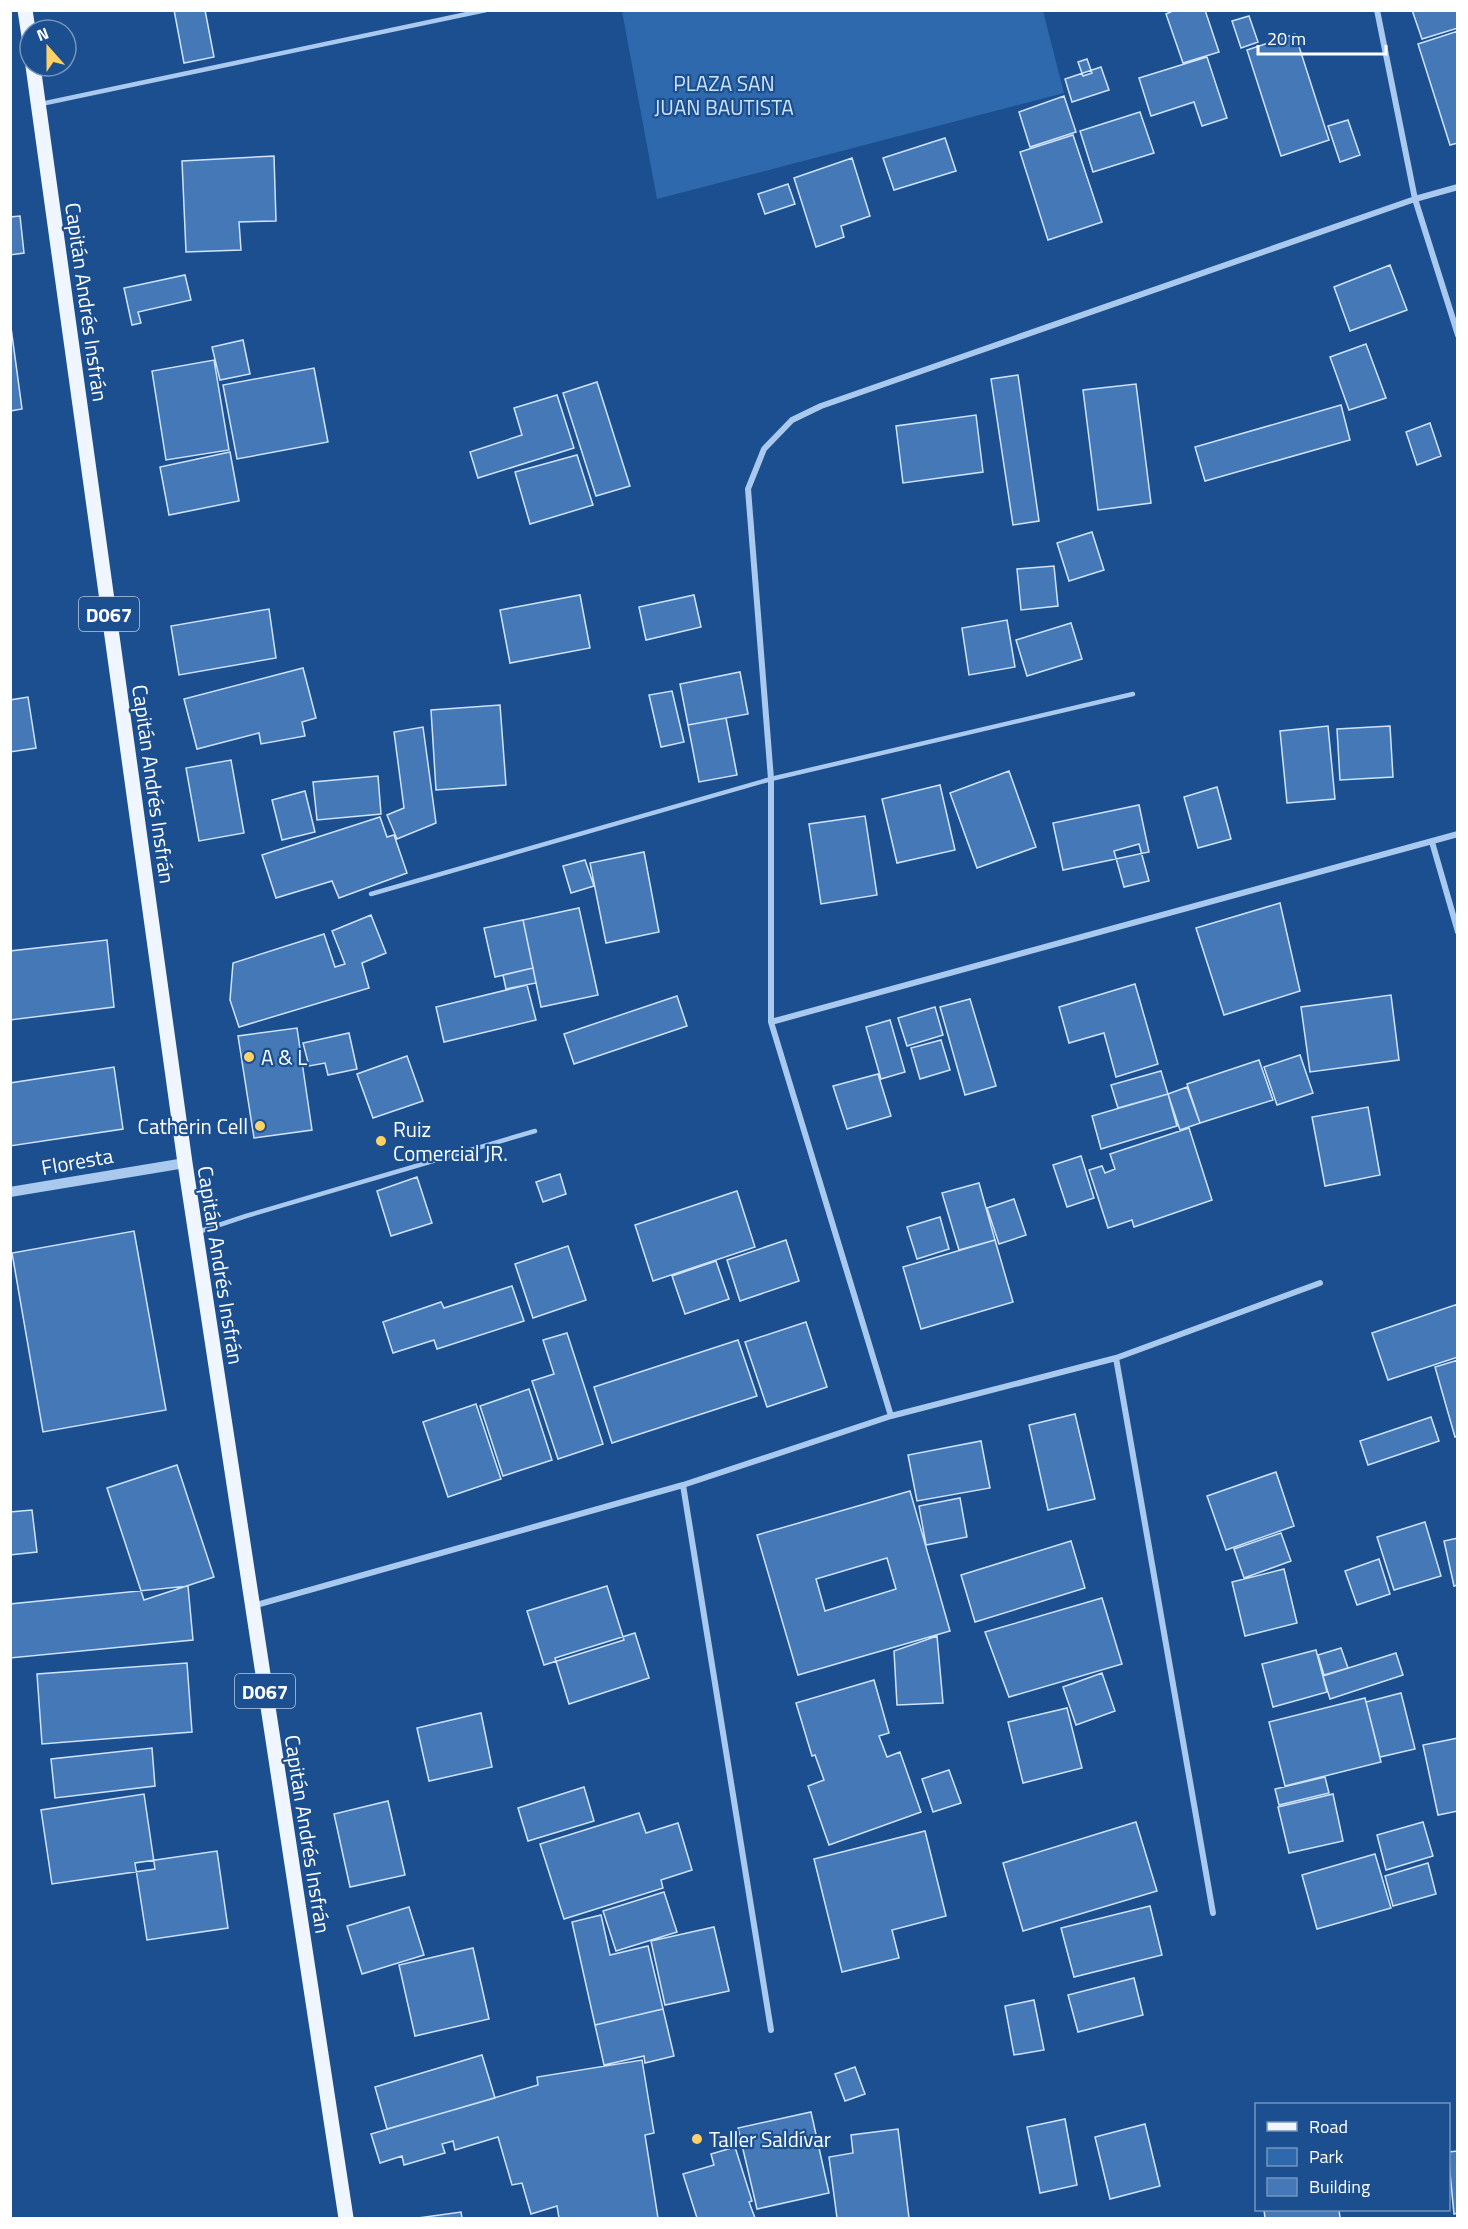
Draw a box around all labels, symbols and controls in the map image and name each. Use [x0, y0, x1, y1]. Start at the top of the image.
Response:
north arrow [18, 18, 78, 78]
scale bar [1258, 18, 1386, 56]
text: N [33, 21, 52, 47]
text: 20 m [1267, 25, 1306, 52]
park label: PLAZA SAN JUAN BAUTISTA [654, 67, 794, 123]
street label: Capitán Andrés Insfrán [57, 200, 117, 404]
road number: D067 [79, 597, 139, 631]
street label: Capitán Andrés Insfrán [124, 682, 184, 886]
place label: A & L [261, 1041, 307, 1073]
marker: A & L [242, 1050, 256, 1064]
place label: Catherin Cell [138, 1110, 248, 1142]
place label: Ruiz Comercial JR. [393, 1113, 508, 1169]
marker: Catherin Cell [253, 1119, 267, 1133]
marker: Ruiz Comercial JR. [374, 1134, 388, 1148]
street label: Floresta [39, 1139, 116, 1183]
street label: Capitán Andrés Insfrán [190, 1163, 252, 1367]
road number: D067 [235, 1674, 295, 1708]
street label: Capitán Andrés Insfrán [277, 1732, 339, 1936]
legend [1255, 2103, 1450, 2211]
text: Road [1309, 2113, 1348, 2140]
place label: Taller Saldívar [709, 2123, 831, 2155]
marker: Taller Saldívar [690, 2132, 704, 2146]
text: Park [1309, 2143, 1344, 2170]
text: Building [1309, 2173, 1370, 2200]

